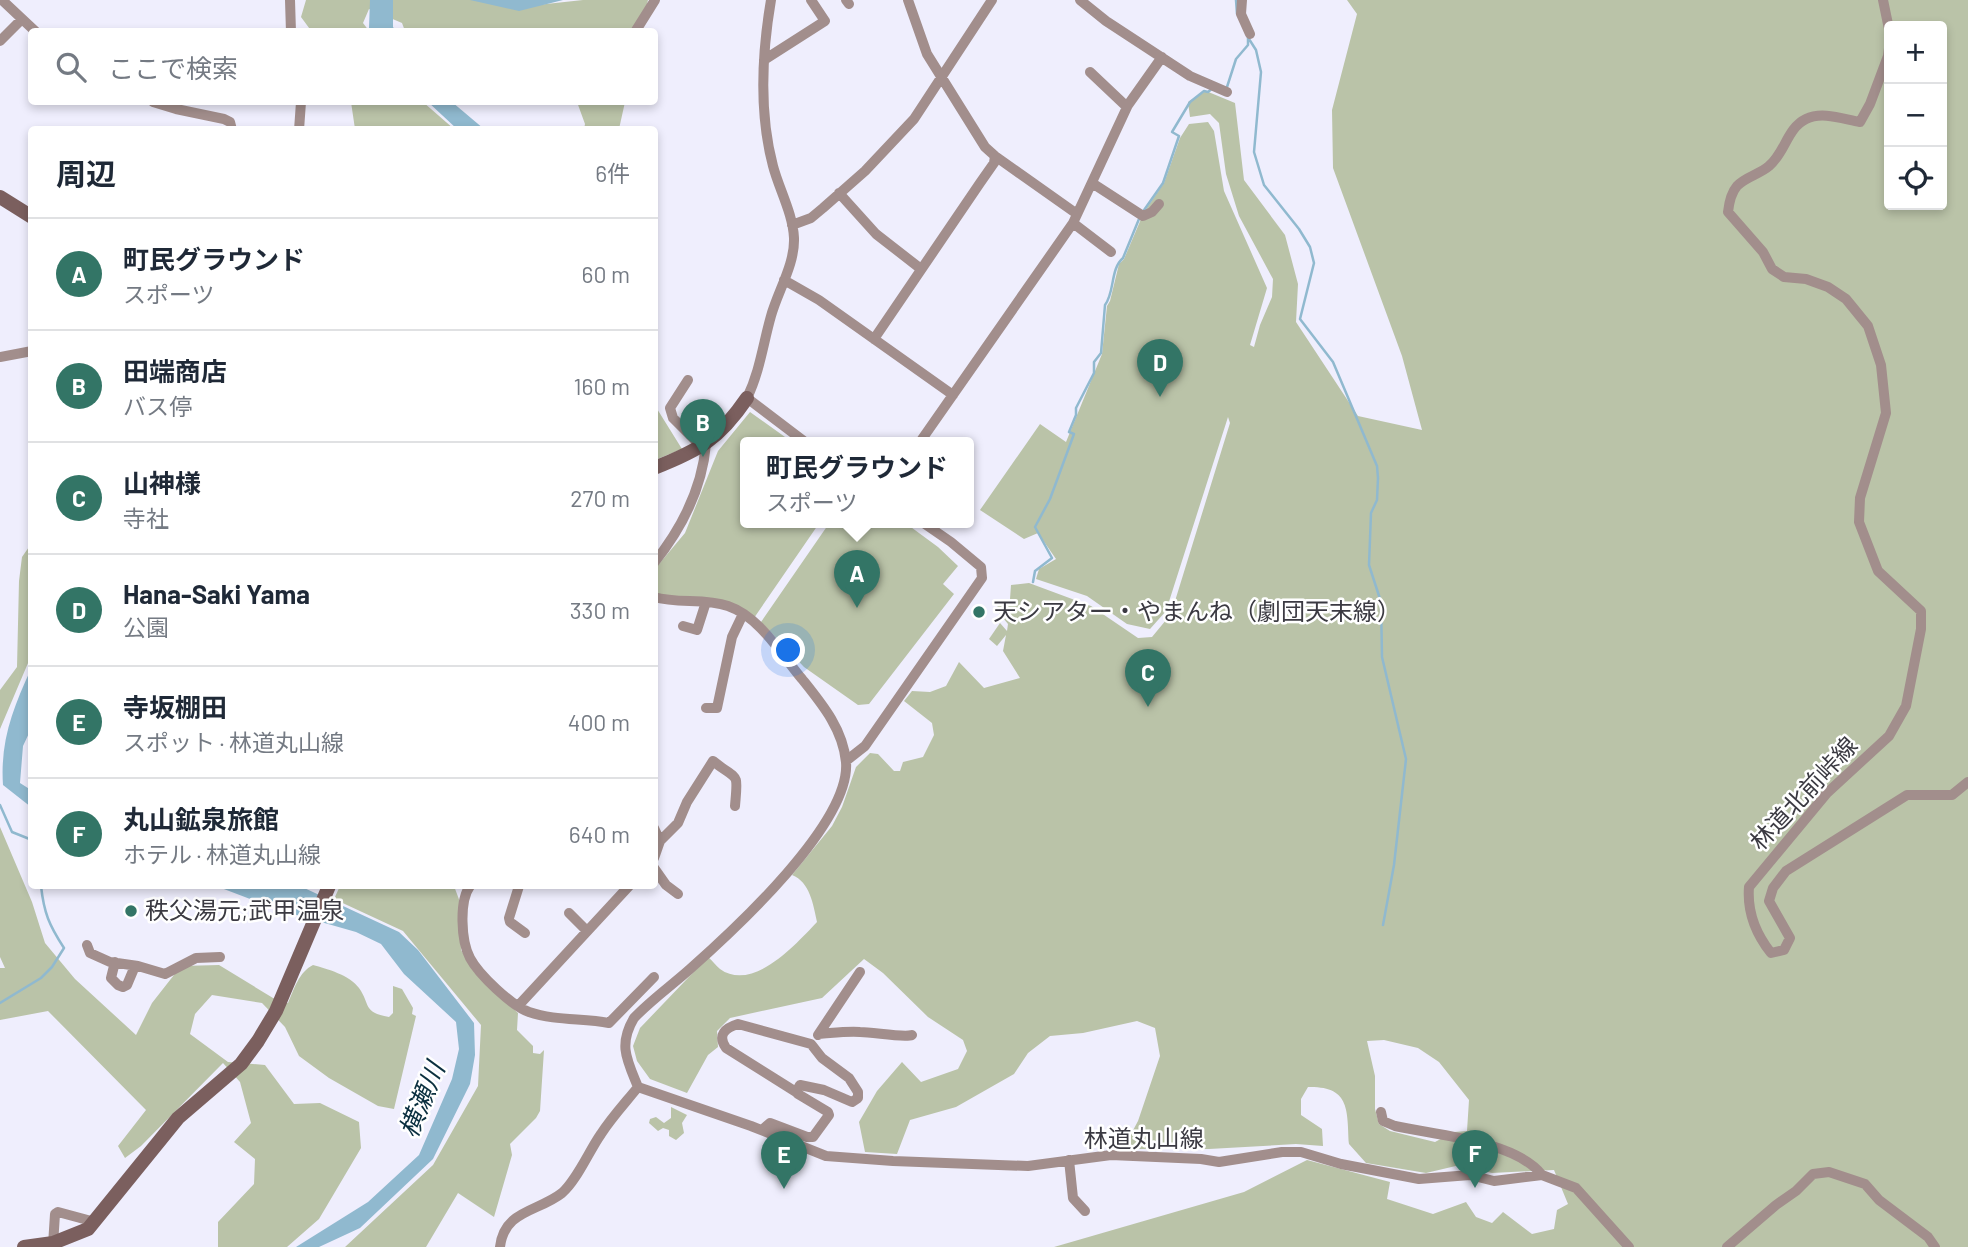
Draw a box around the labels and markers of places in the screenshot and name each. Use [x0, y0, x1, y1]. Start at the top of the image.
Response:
pin: D [1137, 339, 1183, 397]
pin: B [680, 399, 726, 457]
pin: A [834, 550, 880, 608]
place label: 天シアター・やまんね（劇団天末線） [993, 596, 1401, 625]
marker: 天シアター・やまんね（劇団天末線） [971, 604, 987, 620]
pin: C [1125, 649, 1171, 707]
place label: 秩父湯元;武甲温泉 [145, 895, 344, 924]
marker: 秩父湯元;武甲温泉 [123, 903, 139, 919]
pin: F [1452, 1130, 1498, 1188]
pin: E [761, 1131, 807, 1189]

